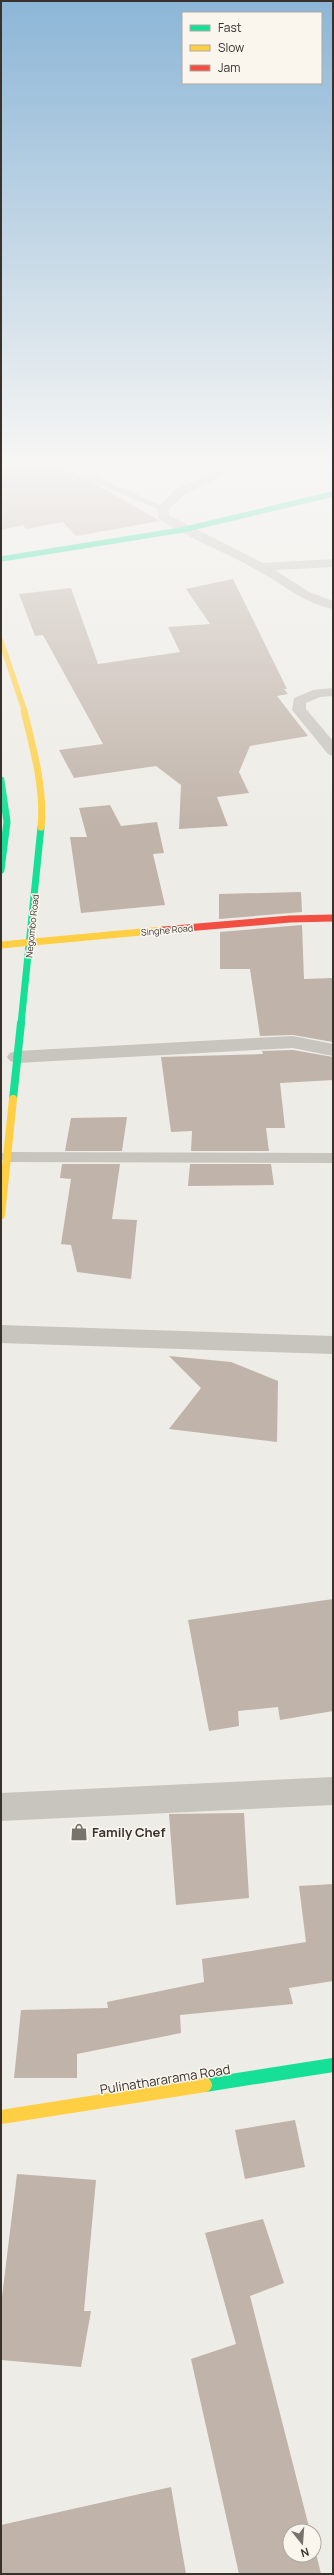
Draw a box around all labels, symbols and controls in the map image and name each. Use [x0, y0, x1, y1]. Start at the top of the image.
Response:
legend [182, 12, 322, 84]
text: Fast [218, 19, 242, 36]
text: Slow [218, 39, 244, 56]
text: Jam [218, 59, 240, 76]
street label: Negombo Road [22, 894, 42, 958]
street label: Singhe Road [141, 921, 193, 939]
shop icon: Family Chef [69, 1822, 89, 1842]
place label: Family Chef [92, 1823, 165, 1841]
street label: Pulinathararama Road [99, 2060, 231, 2098]
north arrow [282, 2523, 322, 2563]
text: N [299, 2545, 311, 2561]

